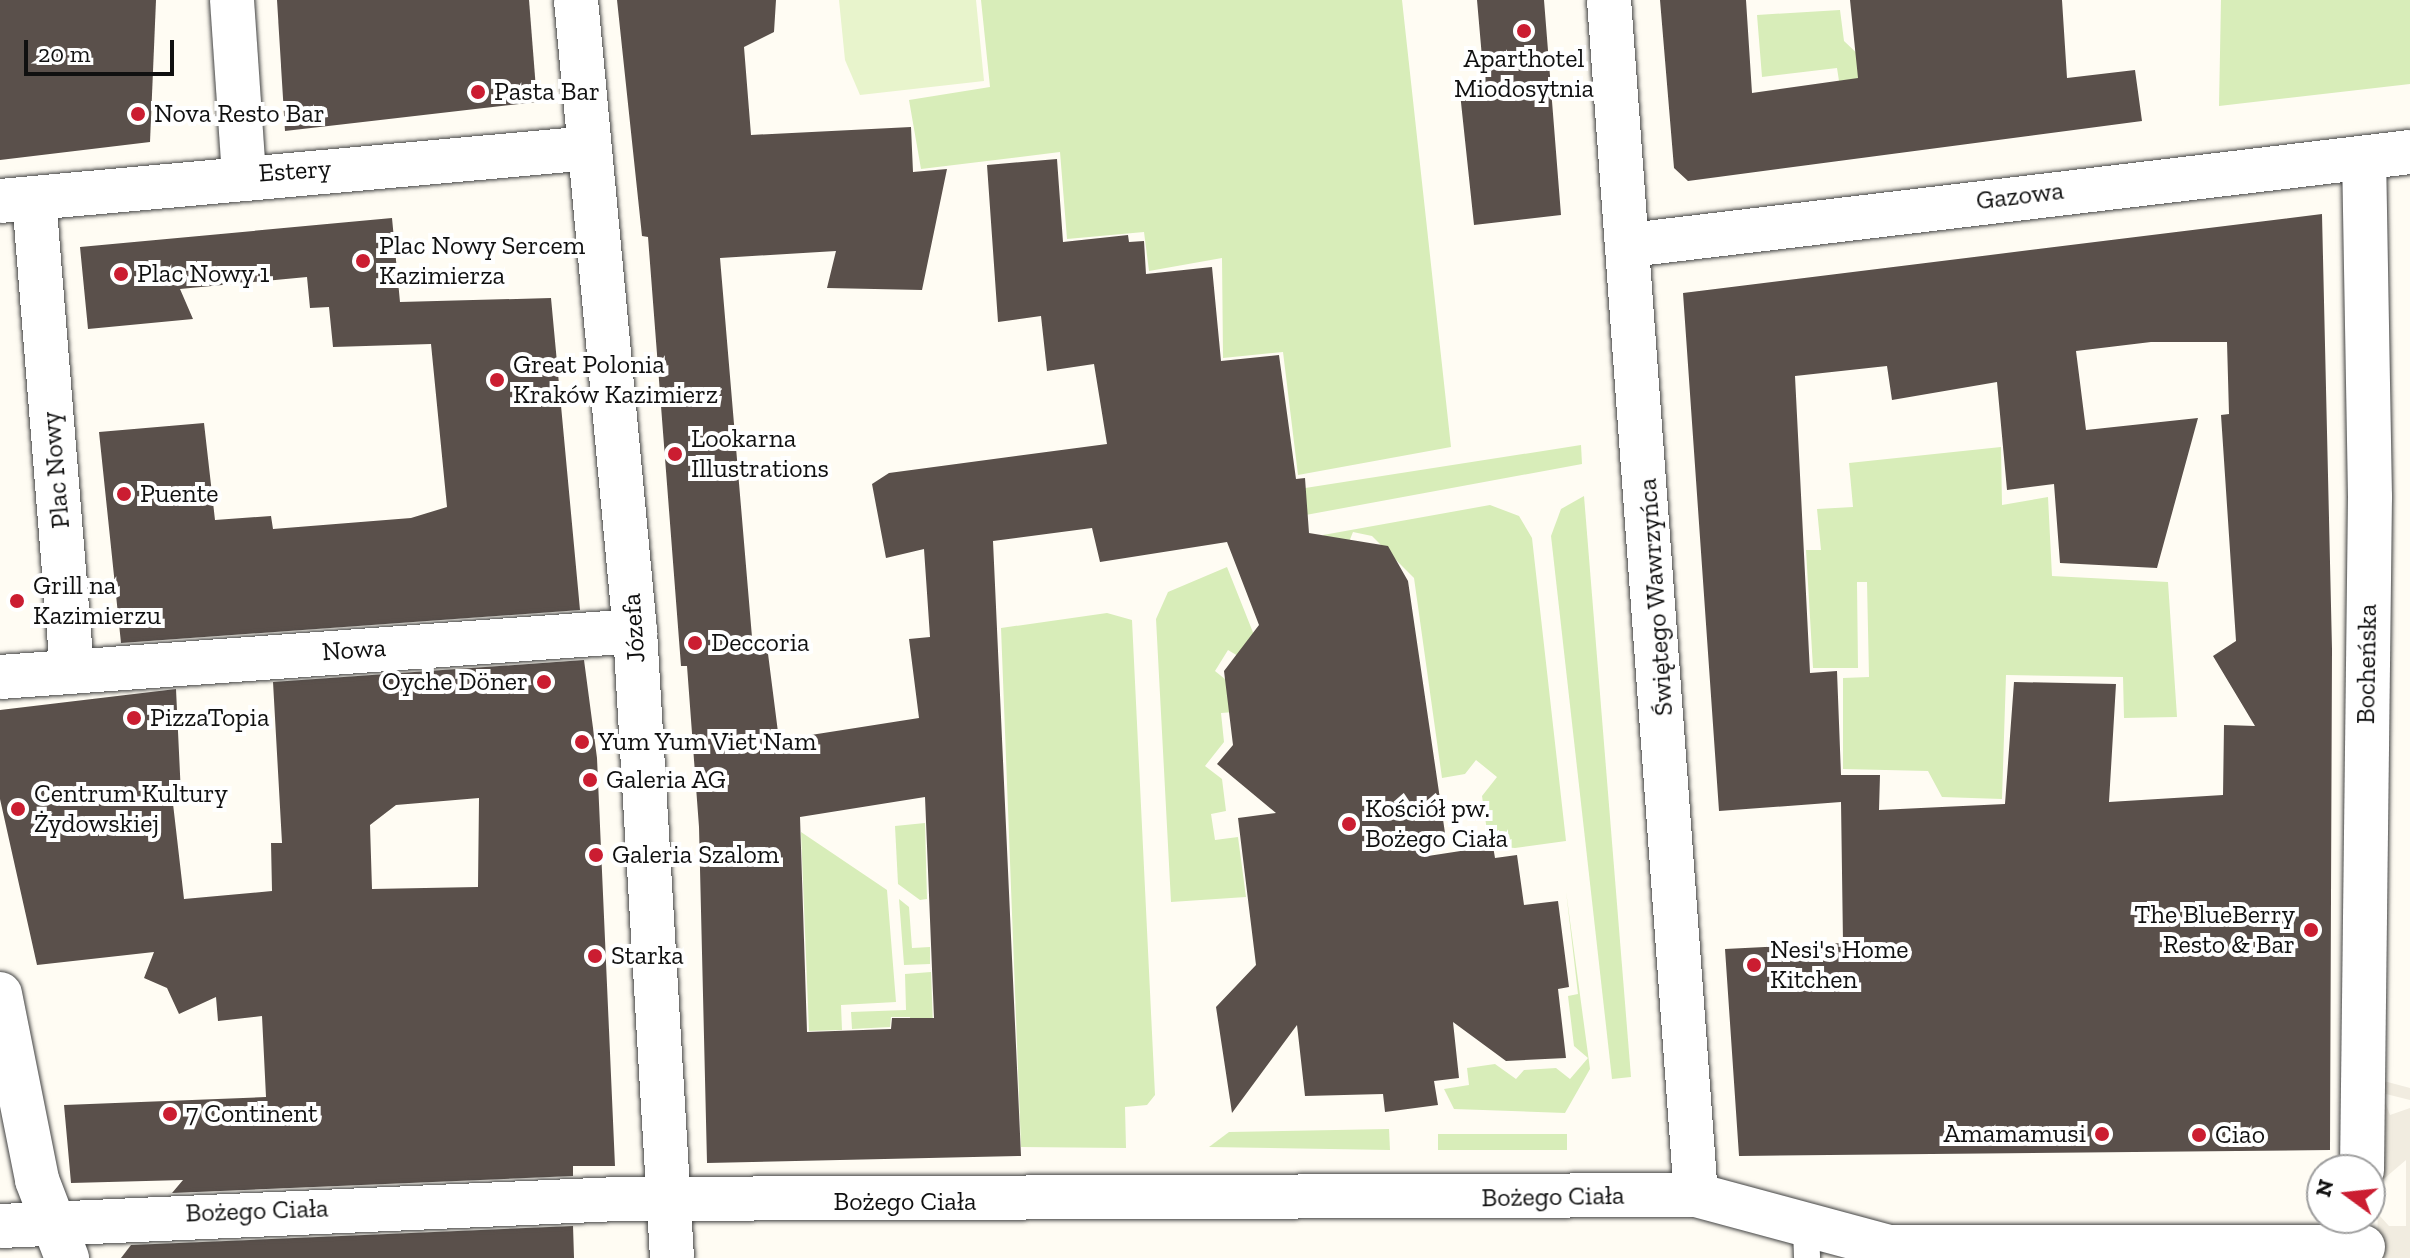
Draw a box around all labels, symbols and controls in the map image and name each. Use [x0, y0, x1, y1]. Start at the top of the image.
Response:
marker: Aparthotel Miodosytnia [1515, 22, 1533, 40]
scale bar [28, 24, 178, 74]
text: 20 m [38, 39, 90, 68]
place label: Aparthotel Miodosytnia [1454, 43, 1594, 104]
place label: Pasta Bar [494, 76, 600, 108]
marker: Pasta Bar [469, 83, 487, 101]
place label: Nova Resto Bar [154, 98, 325, 130]
marker: Nova Resto Bar [129, 105, 147, 123]
street label: Estery [258, 153, 332, 189]
street label: Gazowa [1974, 175, 2066, 217]
place label: Plac Nowy Sercem Kazimierza [379, 230, 586, 292]
marker: Plac Nowy Sercem Kazimierza [354, 252, 372, 270]
place label: Plac Nowy 1 [137, 258, 270, 290]
marker: Plac Nowy 1 [112, 265, 130, 283]
place label: Great Polonia Kraków Kazimierz [513, 349, 719, 410]
marker: Great Polonia Kraków Kazimierz [488, 371, 506, 389]
street label: Plac Nowy [35, 410, 77, 530]
place label: Lookarna Illustrations [691, 423, 829, 484]
marker: Lookarna Illustrations [666, 445, 684, 463]
street label: Świętego Wawrzyńca [1632, 477, 1680, 717]
place label: Puente [140, 478, 218, 510]
marker: Puente [115, 485, 133, 503]
place label: Grill na Kazimierzu [33, 570, 161, 632]
marker: Grill na Kazimierzu [8, 592, 26, 610]
street label: Józefa [616, 592, 652, 664]
street label: Bocheńska [2350, 604, 2384, 724]
place label: Deccoria [711, 627, 810, 659]
street label: Nowa [321, 632, 387, 668]
marker: Deccoria [686, 634, 704, 652]
place label: Oyche Döner [382, 666, 528, 698]
marker: Oyche Döner [535, 673, 553, 691]
place label: PizzaTopia [150, 702, 269, 734]
marker: PizzaTopia [125, 709, 143, 727]
place label: Yum Yum Viet Nam [598, 726, 818, 758]
marker: Yum Yum Viet Nam [573, 733, 591, 751]
place label: Galeria AG [606, 764, 726, 796]
marker: Galeria AG [581, 771, 599, 789]
place label: Centrum Kultury Żydowskiej [34, 778, 228, 840]
place label: Kościół pw. Bożego Ciała [1365, 793, 1508, 854]
marker: Centrum Kultury Żydowskiej [9, 800, 27, 818]
marker: Kościół pw. Bożego Ciała [1340, 815, 1358, 833]
place label: Galeria Szalom [612, 839, 779, 871]
marker: Galeria Szalom [587, 846, 605, 864]
place label: The BlueBerry Resto & Bar [2134, 899, 2295, 960]
marker: The BlueBerry Resto & Bar [2302, 921, 2320, 939]
place label: Nesi's Home Kitchen [1770, 934, 1909, 996]
place label: Starka [611, 940, 684, 972]
marker: Starka [586, 947, 604, 965]
marker: Nesi's Home Kitchen [1745, 956, 1763, 974]
place label: 7 Continent [186, 1098, 318, 1130]
marker: 7 Continent [161, 1105, 179, 1123]
place label: Amamamusi [1943, 1118, 2086, 1150]
place label: Ciao [2215, 1119, 2265, 1151]
marker: Amamamusi [2093, 1125, 2111, 1143]
marker: Ciao [2190, 1126, 2208, 1144]
north arrow [2306, 1154, 2386, 1234]
text: N [2309, 1177, 2339, 1200]
street label: Bożego Ciała [1481, 1180, 1625, 1214]
street label: Bożego Ciała [833, 1186, 977, 1218]
street label: Bożego Ciała [185, 1193, 329, 1229]

